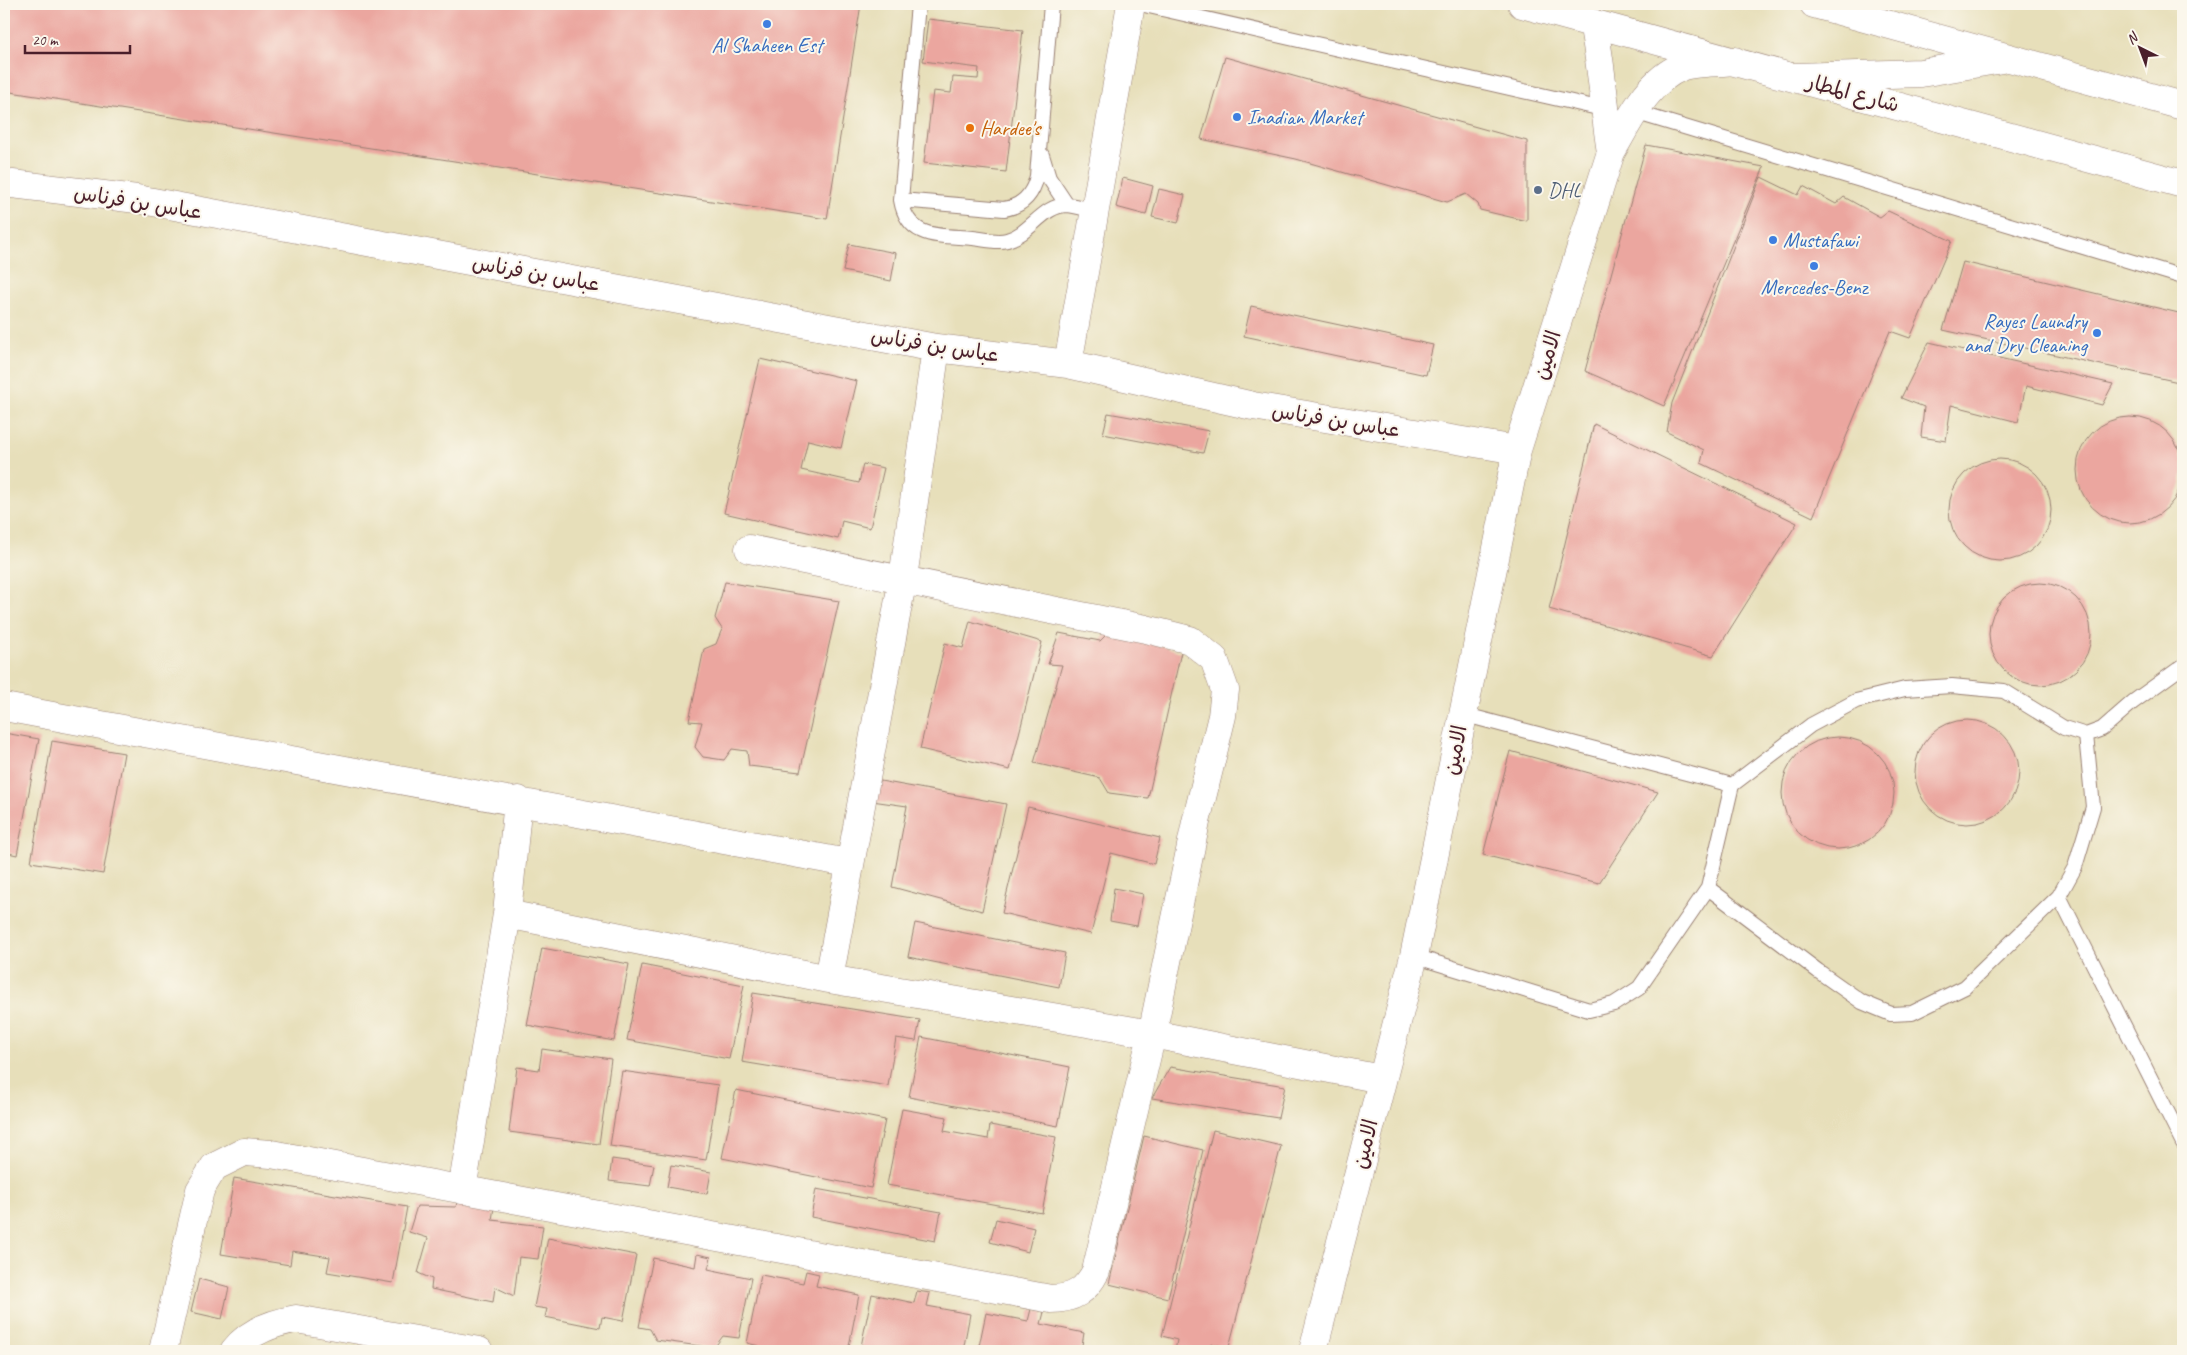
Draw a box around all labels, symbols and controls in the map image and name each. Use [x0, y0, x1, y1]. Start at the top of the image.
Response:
marker: Al Shaheen Est [761, 18, 773, 30]
scale bar [25, 22, 130, 54]
north arrow [2114, 22, 2164, 72]
text: N [2123, 28, 2142, 48]
text: 20 m [32, 31, 59, 50]
place label: Al Shaheen Est [711, 32, 826, 58]
street label: شارع المطار [1802, 68, 1902, 120]
place label: Inadian Market [1247, 104, 1365, 130]
marker: Inadian Market [1231, 111, 1243, 123]
place label: Hardee's [980, 115, 1042, 141]
marker: Hardee's [964, 122, 976, 134]
place label: DHL [1548, 177, 1582, 203]
street label: عباس بن فرناس [72, 179, 204, 225]
marker: DHL [1532, 184, 1544, 196]
place label: Mustafawi [1783, 227, 1861, 253]
marker: Mustafawi [1767, 234, 1779, 246]
street label: عباس بن فرناس [470, 249, 602, 297]
marker: Mercedes-Benz [1808, 260, 1820, 272]
place label: Mercedes-Benz [1761, 274, 1870, 300]
place label: Rayes Laundry and Dry Cleaning [1964, 308, 2089, 358]
street label: عباس بن فرناس [869, 322, 1001, 368]
street label: الامين [1527, 327, 1567, 383]
marker: Rayes Laundry and Dry Cleaning [2091, 327, 2103, 339]
street label: عباس بن فرناس [1270, 397, 1402, 443]
street label: الامين [1437, 723, 1473, 777]
street label: الامين [1346, 1116, 1384, 1172]

